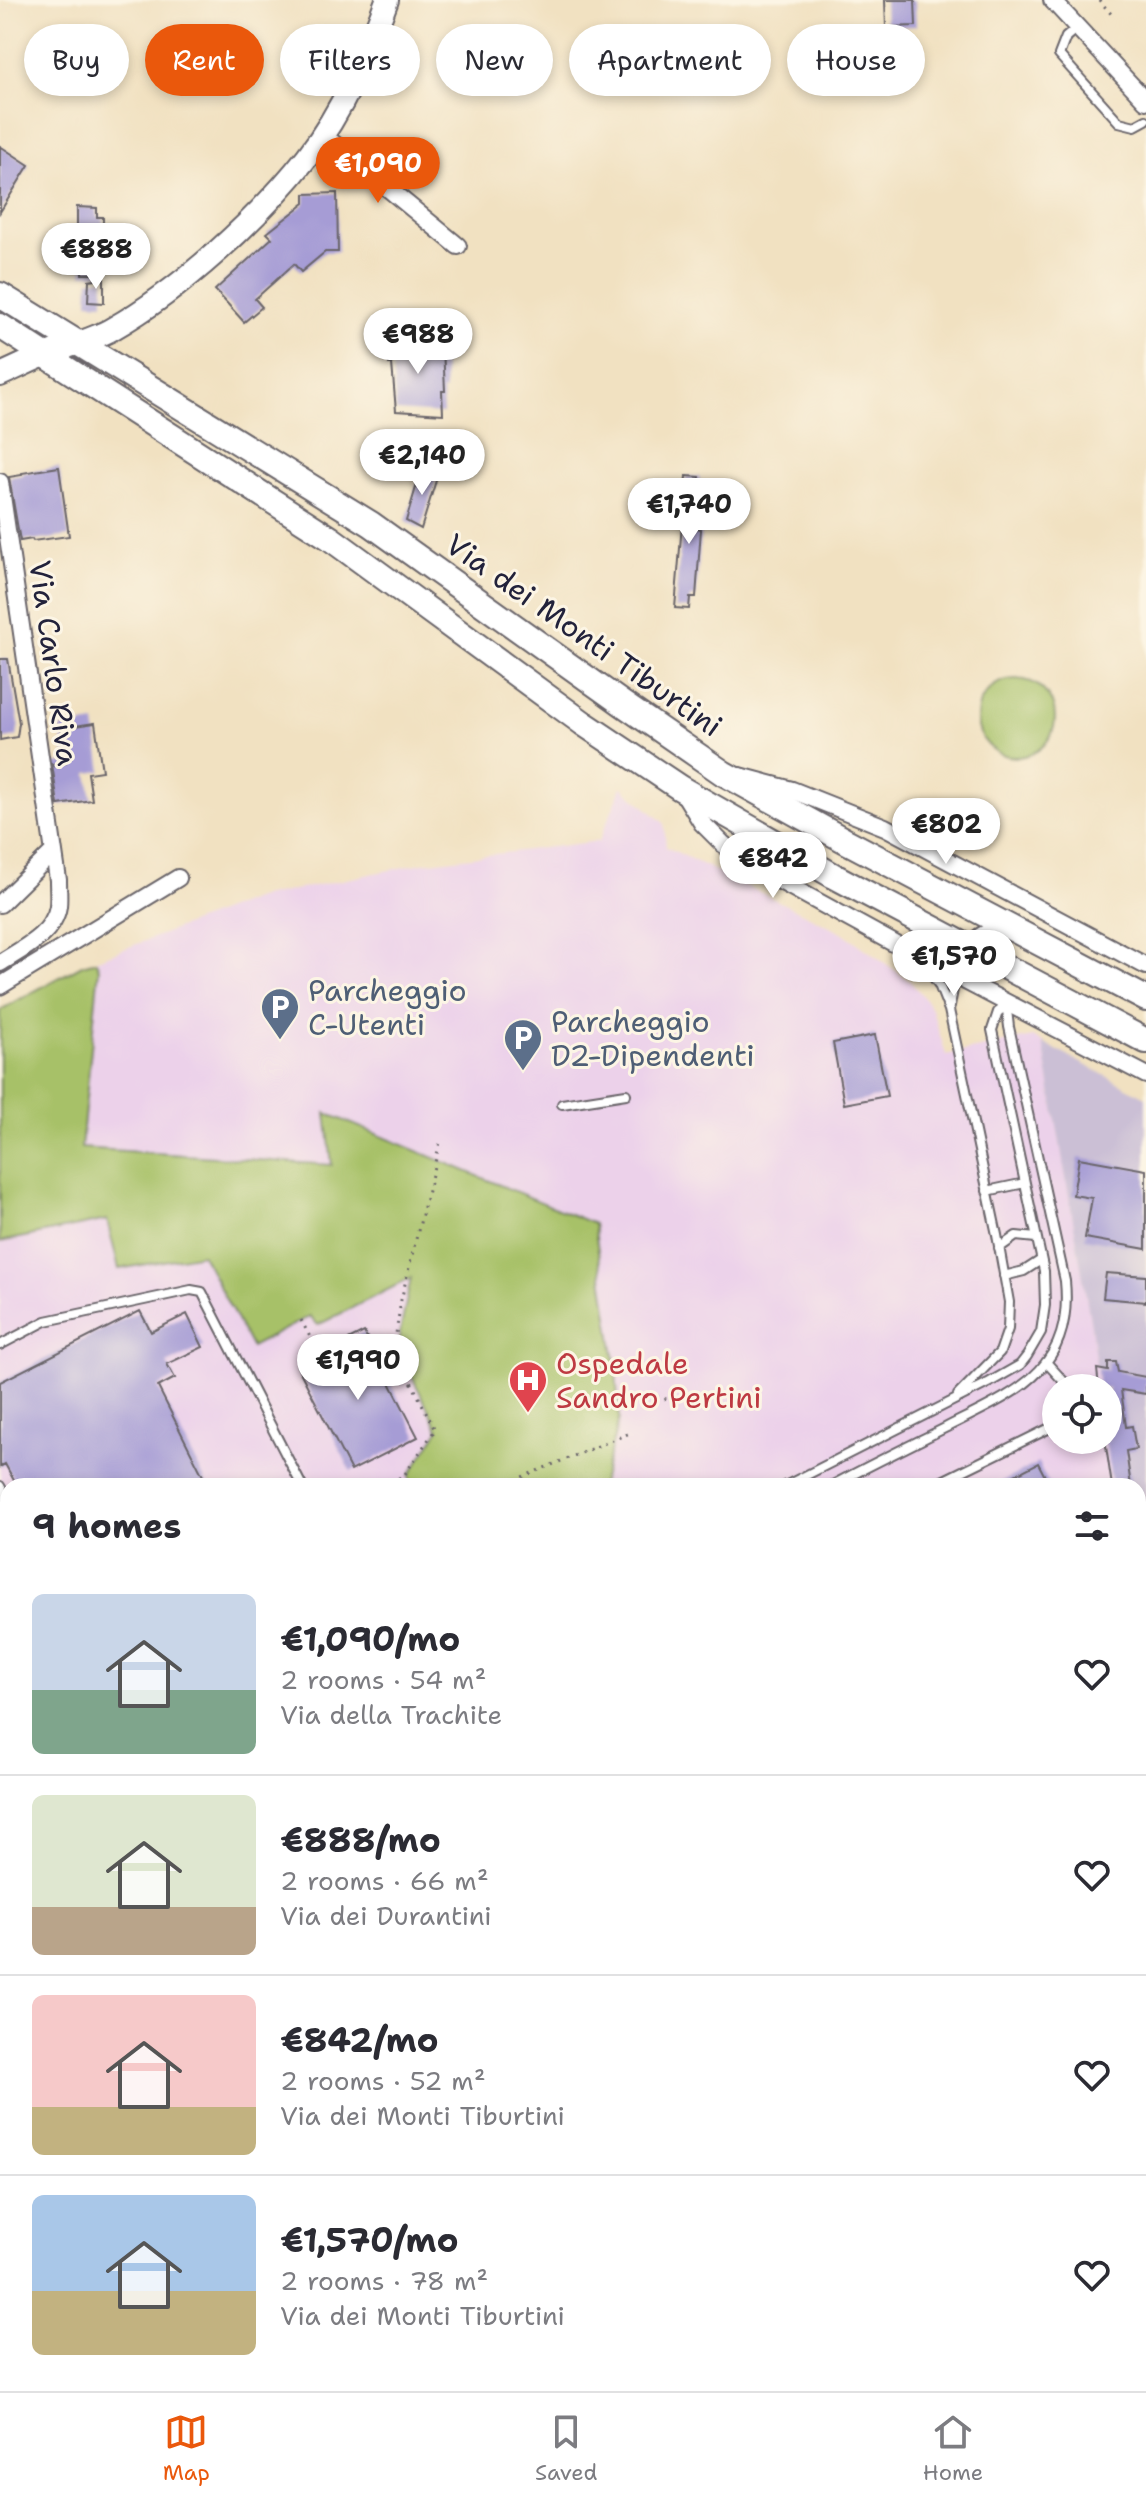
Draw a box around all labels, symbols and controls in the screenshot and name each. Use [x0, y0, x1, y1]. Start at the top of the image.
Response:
chip: Buy [24, 24, 129, 96]
chip: Rent [145, 24, 264, 96]
chip: Filters [280, 24, 420, 96]
chip: New [436, 24, 553, 96]
chip: Apartment [569, 24, 771, 96]
chip: House [787, 24, 925, 96]
pin: €1,090 [313, 137, 443, 205]
text: €1,090 [334, 145, 422, 180]
pin: €888 [49, 223, 143, 291]
text: €888 [59, 231, 133, 266]
pin: €988 [371, 308, 465, 376]
text: €988 [382, 316, 454, 351]
pin: €2,140 [357, 429, 487, 497]
text: €2,140 [378, 437, 466, 472]
pin: €1,740 [624, 478, 754, 546]
text: €1,740 [646, 486, 732, 521]
street label: Via dei Monti Tiburtini [438, 524, 730, 746]
street label: Via Carlo Riva [19, 558, 89, 769]
pin: €802 [899, 798, 993, 866]
text: €802 [910, 806, 982, 841]
pin: €842 [726, 832, 820, 900]
text: €842 [737, 840, 809, 875]
pin: €1,570 [889, 930, 1019, 998]
text: €1,570 [910, 938, 998, 973]
place label: Parcheggio C-Utenti [308, 970, 467, 1045]
parking icon: Parcheggio C-Utenti [259, 986, 301, 1041]
place label: Parcheggio D2-Dipendenti [551, 1001, 755, 1076]
parking icon: Parcheggio D2-Dipendenti [502, 1017, 544, 1072]
pin: €1,990 [293, 1334, 423, 1402]
text: €1,990 [315, 1342, 401, 1377]
place label: Ospedale Sandro Pertini [556, 1343, 762, 1418]
hospital icon: Ospedale Sandro Pertini [507, 1359, 549, 1414]
map controls [1042, 1374, 1122, 1454]
button: locate [1042, 1374, 1122, 1454]
text: 9 homes [32, 1503, 181, 1549]
icon: filters [1070, 1504, 1114, 1548]
text: €1,090/mo [280, 1616, 460, 1662]
icon: home [96, 1626, 192, 1722]
icon: heart [1070, 1652, 1114, 1696]
text: 2 rooms · 54 m² [280, 1662, 486, 1697]
text: Via della Trachite [280, 1697, 502, 1732]
text: €888/mo [280, 1817, 441, 1863]
icon: home [96, 1827, 192, 1923]
icon: heart [1070, 1853, 1114, 1897]
text: 2 rooms · 66 m² [280, 1863, 489, 1898]
text: Via dei Durantini [280, 1898, 492, 1933]
text: €842/mo [280, 2017, 439, 2063]
icon: home [96, 2027, 192, 2123]
icon: heart [1070, 2053, 1114, 2097]
text: 2 rooms · 52 m² [280, 2063, 486, 2098]
text: Via dei Monti Tiburtini [280, 2098, 565, 2133]
text: €1,570/mo [280, 2217, 459, 2263]
icon: home [96, 2227, 192, 2323]
icon: heart [1070, 2253, 1114, 2297]
text: 2 rooms · 78 m² [280, 2263, 488, 2298]
text: Via dei Monti Tiburtini [280, 2298, 565, 2333]
tab: Map [163, 2410, 210, 2487]
tab: Saved [535, 2410, 598, 2487]
tab: Home [923, 2410, 983, 2487]

